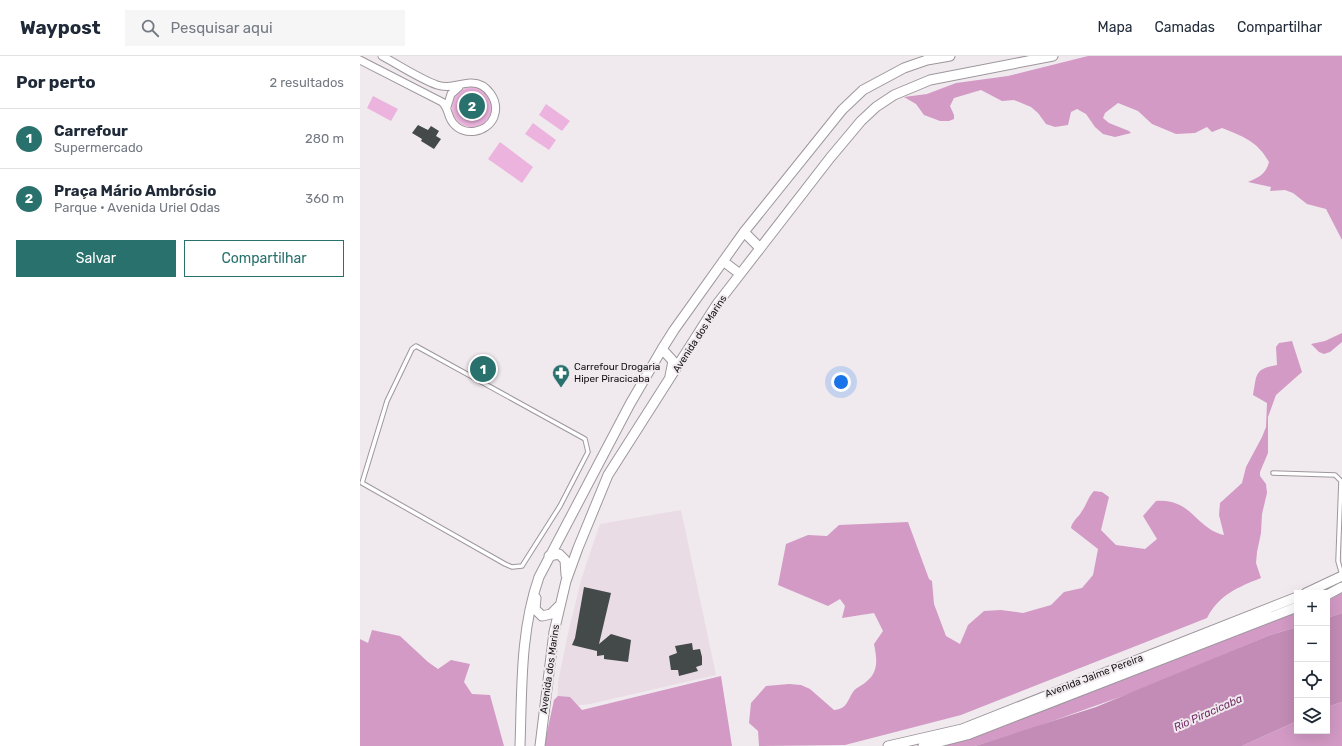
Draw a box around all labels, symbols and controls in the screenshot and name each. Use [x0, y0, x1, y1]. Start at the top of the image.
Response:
search box [125, 10, 405, 46]
text: Waypost [20, 16, 101, 39]
icon: search [139, 17, 161, 39]
text: Pesquisar aqui [171, 19, 273, 37]
text: Mapa [1098, 19, 1133, 36]
text: Camadas [1155, 19, 1215, 36]
text: Compartilhar [1237, 19, 1322, 36]
text: Por perto [16, 72, 96, 92]
text: 2 resultados [269, 75, 344, 90]
pin: 2 [459, 91, 485, 121]
text: Carrefour [54, 122, 128, 140]
text: 1 [26, 131, 32, 146]
text: 280 m [305, 131, 344, 146]
text: Supermercado [54, 140, 143, 155]
text: Praça Mário Ambrósio [54, 182, 217, 200]
text: 2 [25, 191, 33, 206]
text: 360 m [305, 191, 344, 206]
text: Parque · Avenida Uriel Odas [54, 200, 220, 215]
button: Salvar [16, 240, 176, 277]
button: Compartilhar [184, 240, 344, 277]
street label: Avenida dos Marins [671, 293, 729, 375]
pin: 1 [470, 354, 496, 384]
place label: Carrefour Drogaria Hiper Piracicaba [574, 361, 660, 385]
pharmacy icon: Carrefour Drogaria Hiper Piracicaba [551, 363, 571, 388]
your location [831, 372, 851, 392]
map controls [1294, 590, 1330, 734]
button: + [1294, 590, 1330, 626]
street label: Avenida dos Marins [538, 624, 562, 714]
button: − [1294, 626, 1330, 662]
street label: Avenida Jaime Pereira [1043, 652, 1145, 700]
button: locate [1294, 662, 1330, 698]
water label: Rio Piracicaba [1172, 692, 1245, 734]
button: layers [1294, 698, 1330, 734]

